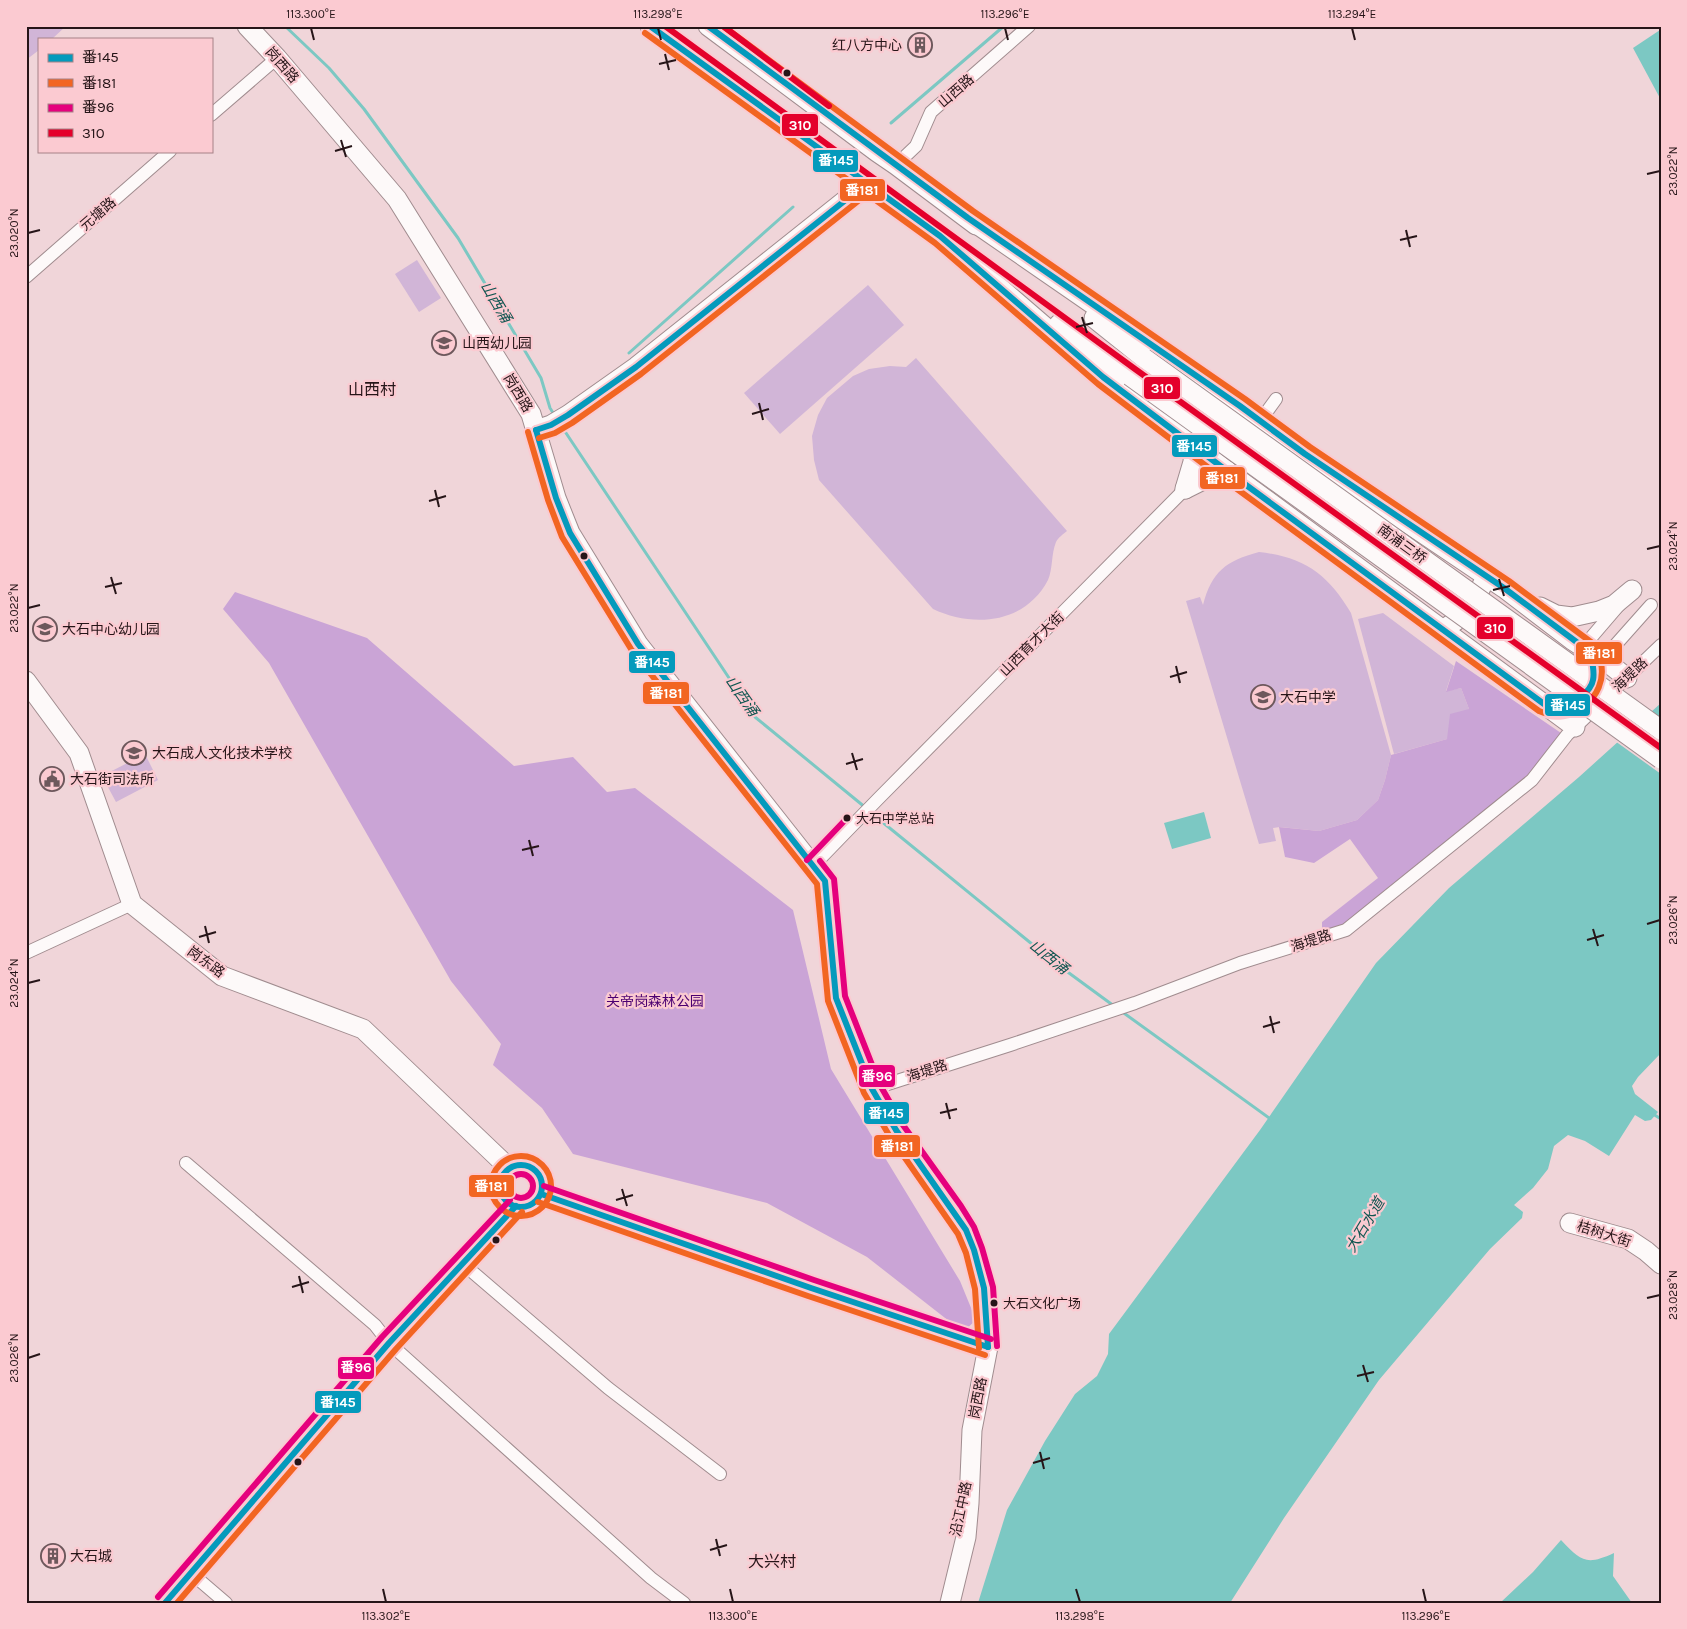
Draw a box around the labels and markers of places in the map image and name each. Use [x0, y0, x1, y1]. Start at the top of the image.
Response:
building icon: 红八方中心 [907, 32, 933, 58]
place label: 红八方中心 [832, 37, 902, 54]
unlabelled marker [782, 68, 792, 78]
school or university icon: 山西幼儿园 [431, 330, 457, 356]
place label: 山西幼儿园 [462, 335, 532, 352]
unlabelled marker [579, 551, 589, 561]
school or university icon: 大石中心幼儿园 [32, 616, 58, 642]
place label: 大石中心幼儿园 [62, 621, 160, 638]
school or university icon: 大石中学 [1250, 684, 1276, 710]
place label: 大石中学 [1280, 689, 1336, 706]
school or university icon: 大石成人文化技术学校 [121, 740, 147, 766]
place label: 大石成人文化技术学校 [152, 745, 292, 762]
public building icon: 大石街司法所 [39, 766, 65, 792]
place label: 大石街司法所 [70, 771, 154, 788]
place label: 大石中学总站 [856, 811, 934, 826]
marker: 大石中学总站 [842, 813, 852, 823]
unlabelled marker [491, 1235, 501, 1245]
place label: 大石文化广场 [1003, 1296, 1081, 1311]
marker: 大石文化广场 [989, 1298, 999, 1308]
unlabelled marker [293, 1457, 303, 1467]
building icon: 大石城 [40, 1543, 66, 1569]
place label: 大石城 [70, 1548, 112, 1565]

